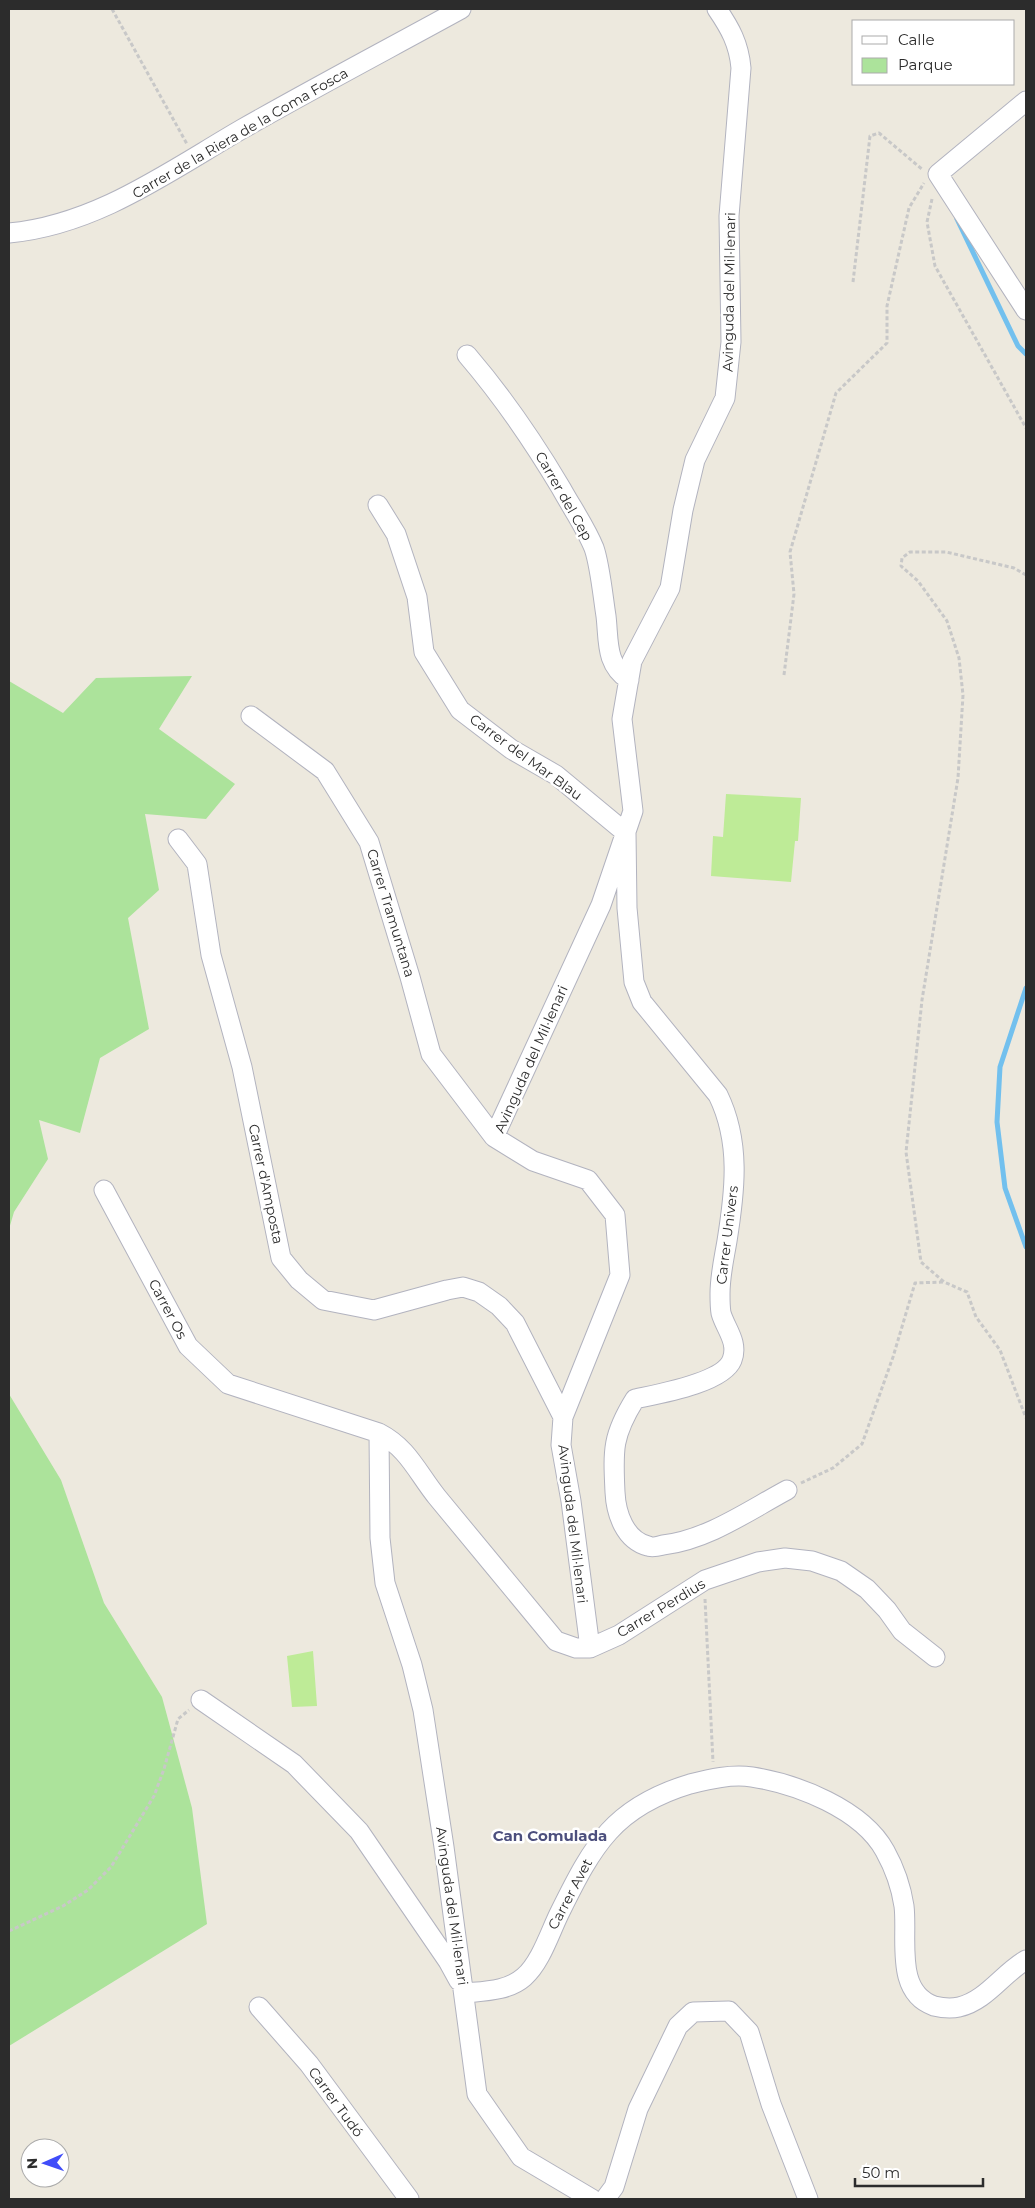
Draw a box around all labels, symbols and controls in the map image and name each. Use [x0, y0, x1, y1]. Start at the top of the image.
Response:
legend [852, 20, 1015, 85]
text: Calle [898, 30, 935, 49]
text: Parque [898, 55, 953, 74]
street label: Carrer de la Riera de la Coma Fosca [129, 64, 351, 202]
street label: Avinguda del Mil·lenari [719, 212, 739, 372]
street label: Carrer del Cep [531, 448, 597, 544]
street label: Carrer del Mar Blau [466, 710, 586, 804]
street label: Carrer Tramuntana [363, 847, 419, 979]
street label: Avinguda del Mil·lenari [490, 982, 572, 1136]
street label: Carrer d'Amposta [245, 1122, 287, 1246]
street label: Carrer Univers [712, 1184, 742, 1285]
street label: Carrer Os [145, 1276, 191, 1342]
street label: Avinguda del Mil·lenari [554, 1444, 592, 1604]
street label: Carrer Perdius [613, 1574, 709, 1641]
street label: Avinguda del Mil·lenari [432, 1826, 472, 1986]
district label: Can Comulada [493, 1826, 607, 1845]
street label: Carrer Avet [544, 1855, 596, 1933]
street label: Carrer Tudó [305, 2063, 368, 2141]
north arrow [20, 2138, 70, 2188]
scale bar [855, 2156, 982, 2188]
text: N [23, 2157, 41, 2169]
text: 50 m [862, 2163, 900, 2182]

